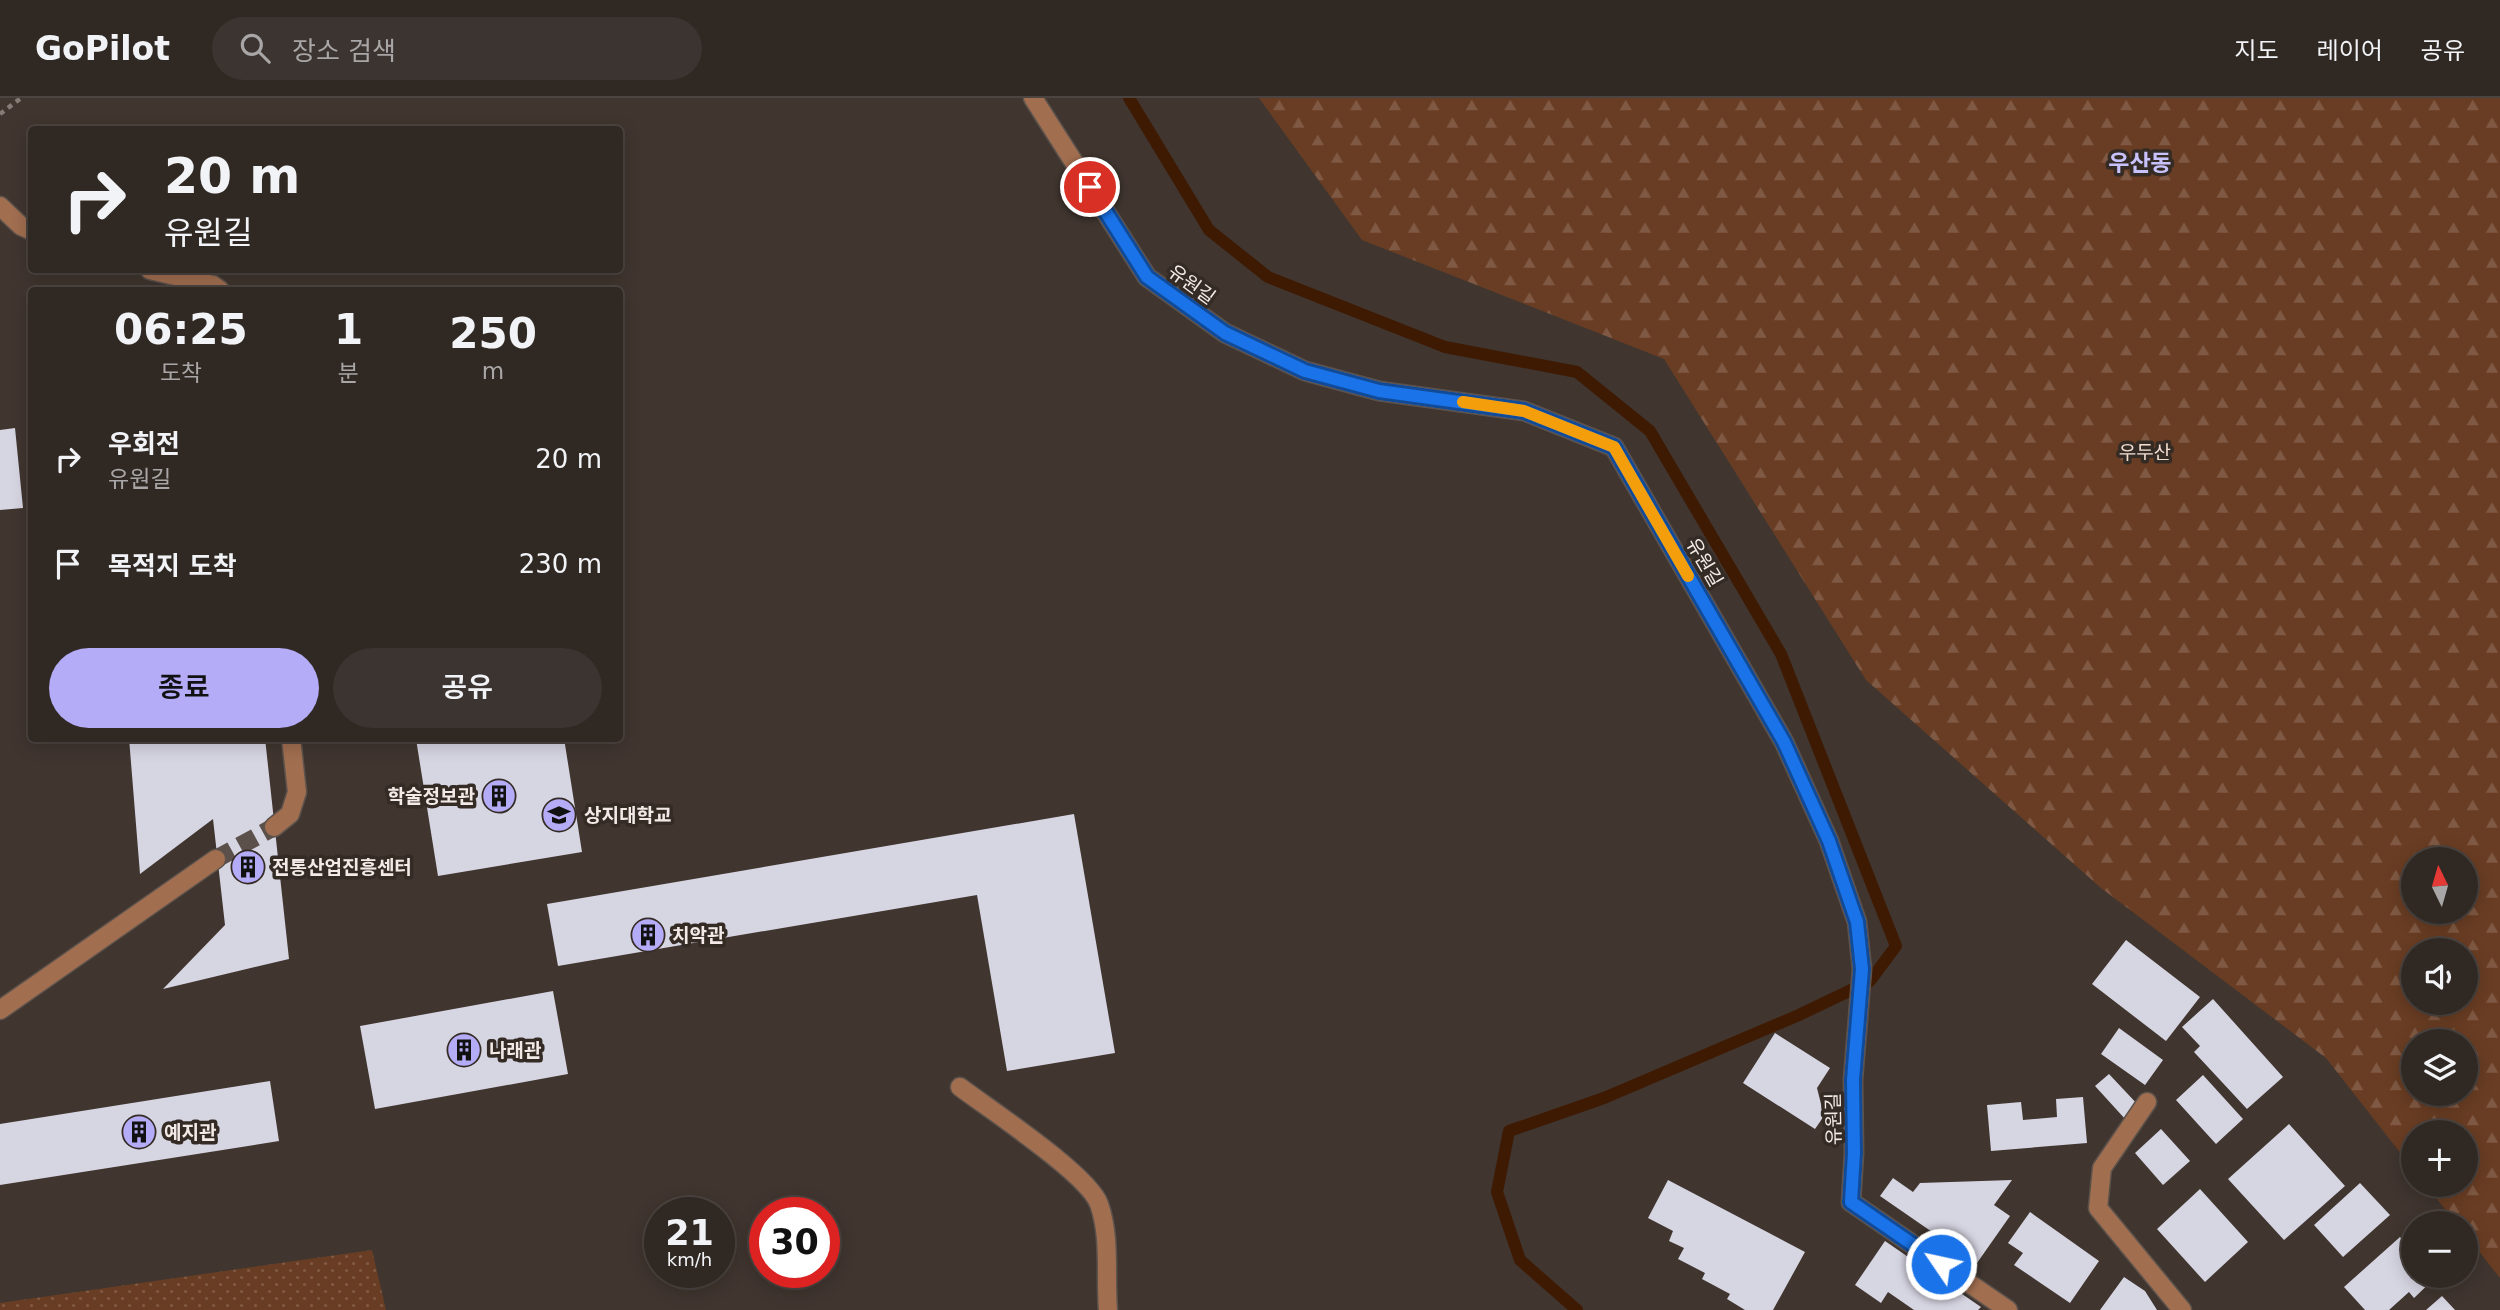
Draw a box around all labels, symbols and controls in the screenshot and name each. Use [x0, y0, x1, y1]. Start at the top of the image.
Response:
search box [212, 17, 702, 80]
text: GoPilot [35, 29, 170, 68]
icon: search [236, 29, 274, 67]
text: 장소 검색 [292, 36, 396, 66]
text: 지도 [2234, 37, 2279, 65]
text: 레이어 [2317, 37, 2383, 65]
text: 공유 [2421, 37, 2465, 65]
text: 20 m [164, 148, 300, 205]
district label: 우산동 [2108, 150, 2172, 176]
icon: right [49, 154, 140, 245]
pin [1060, 157, 1120, 217]
icon: arrive [1071, 168, 1109, 206]
text: 유원길 [164, 214, 252, 252]
street label: 유원길 [1164, 260, 1220, 308]
text: 06:25 [114, 305, 248, 354]
text: 1 [334, 305, 363, 354]
text: 250 [449, 309, 537, 358]
text: m [482, 358, 504, 384]
text: 도착 [160, 360, 202, 386]
text: 분 [338, 360, 359, 386]
text: 우회전 [108, 429, 180, 459]
icon: right [49, 440, 87, 478]
park label: 우두산 [2119, 441, 2171, 463]
text: 20 m [535, 444, 602, 474]
text: 유원길 [108, 466, 171, 492]
street label: 유원길 [1682, 534, 1728, 590]
icon: arrive [49, 545, 87, 583]
text: 230 m [519, 549, 602, 579]
text: 목적지 도착 [108, 551, 237, 581]
button: 종료 [49, 648, 319, 728]
button: 공유 [333, 648, 602, 728]
building icon: 학술정보관 [480, 777, 518, 815]
place label: 학술정보관 [388, 785, 476, 807]
school or university icon: 상지대학교 [540, 796, 578, 834]
place label: 상지대학교 [584, 804, 671, 826]
north arrow [2401, 847, 2478, 924]
map controls [2401, 847, 2478, 1288]
building icon: 전통산업진흥센터 [229, 848, 267, 886]
place label: 전통산업진흥센터 [272, 856, 412, 878]
building icon: 치악관 [629, 916, 667, 954]
place label: 치악관 [672, 924, 725, 946]
button: sound [2401, 938, 2478, 1015]
button: layers [2401, 1029, 2478, 1106]
building icon: 나래관 [445, 1031, 483, 1069]
place label: 나래관 [489, 1039, 542, 1061]
street label: 유원길 [1822, 1093, 1844, 1145]
building icon: 예지관 [120, 1113, 158, 1151]
button: + [2401, 1120, 2478, 1197]
place label: 예지관 [164, 1121, 217, 1143]
speed limit sign: 30 [749, 1197, 840, 1288]
button: − [2401, 1211, 2478, 1288]
text: 21 [665, 1213, 714, 1253]
position arrow [1904, 1227, 1978, 1301]
text: km/h [667, 1249, 712, 1270]

